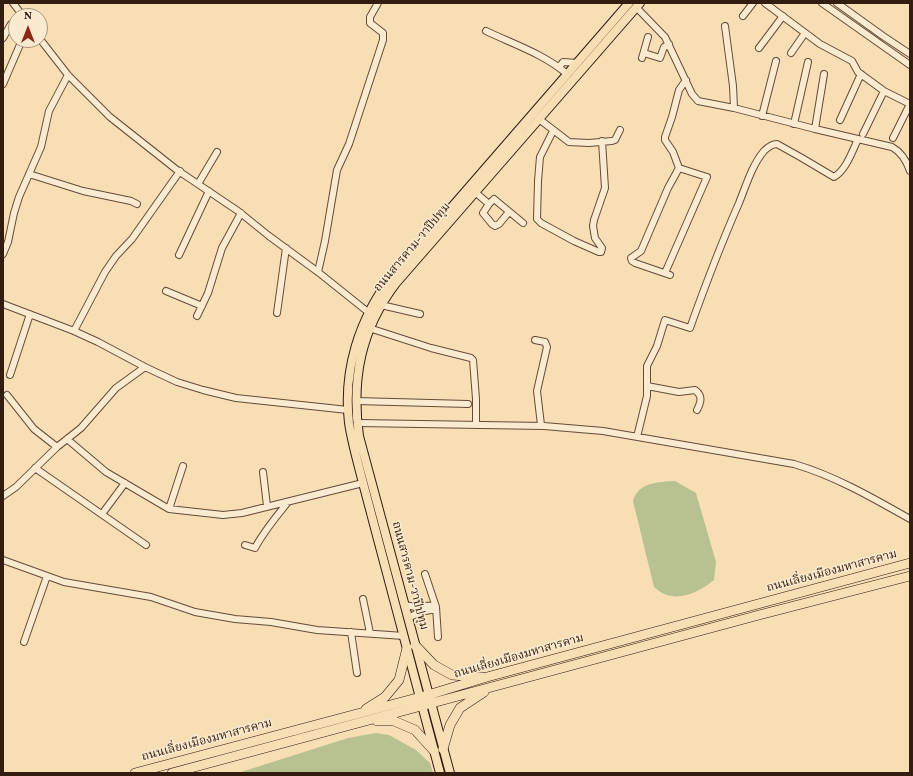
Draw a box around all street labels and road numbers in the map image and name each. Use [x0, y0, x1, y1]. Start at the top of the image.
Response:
street label: ถนนสารคาม-วาปีปทุม [372, 201, 454, 295]
street label: ถนนสารคาม-วาปีปทุม [388, 520, 430, 632]
street label: ถนนเลี่ยงเมืองมหาสารคาม [765, 548, 899, 596]
street label: ถนนเลี่ยงเมืองมหาสารคาม [452, 632, 586, 682]
street label: ถนนเลี่ยงเมืองมหาสารคาม [140, 717, 274, 765]

